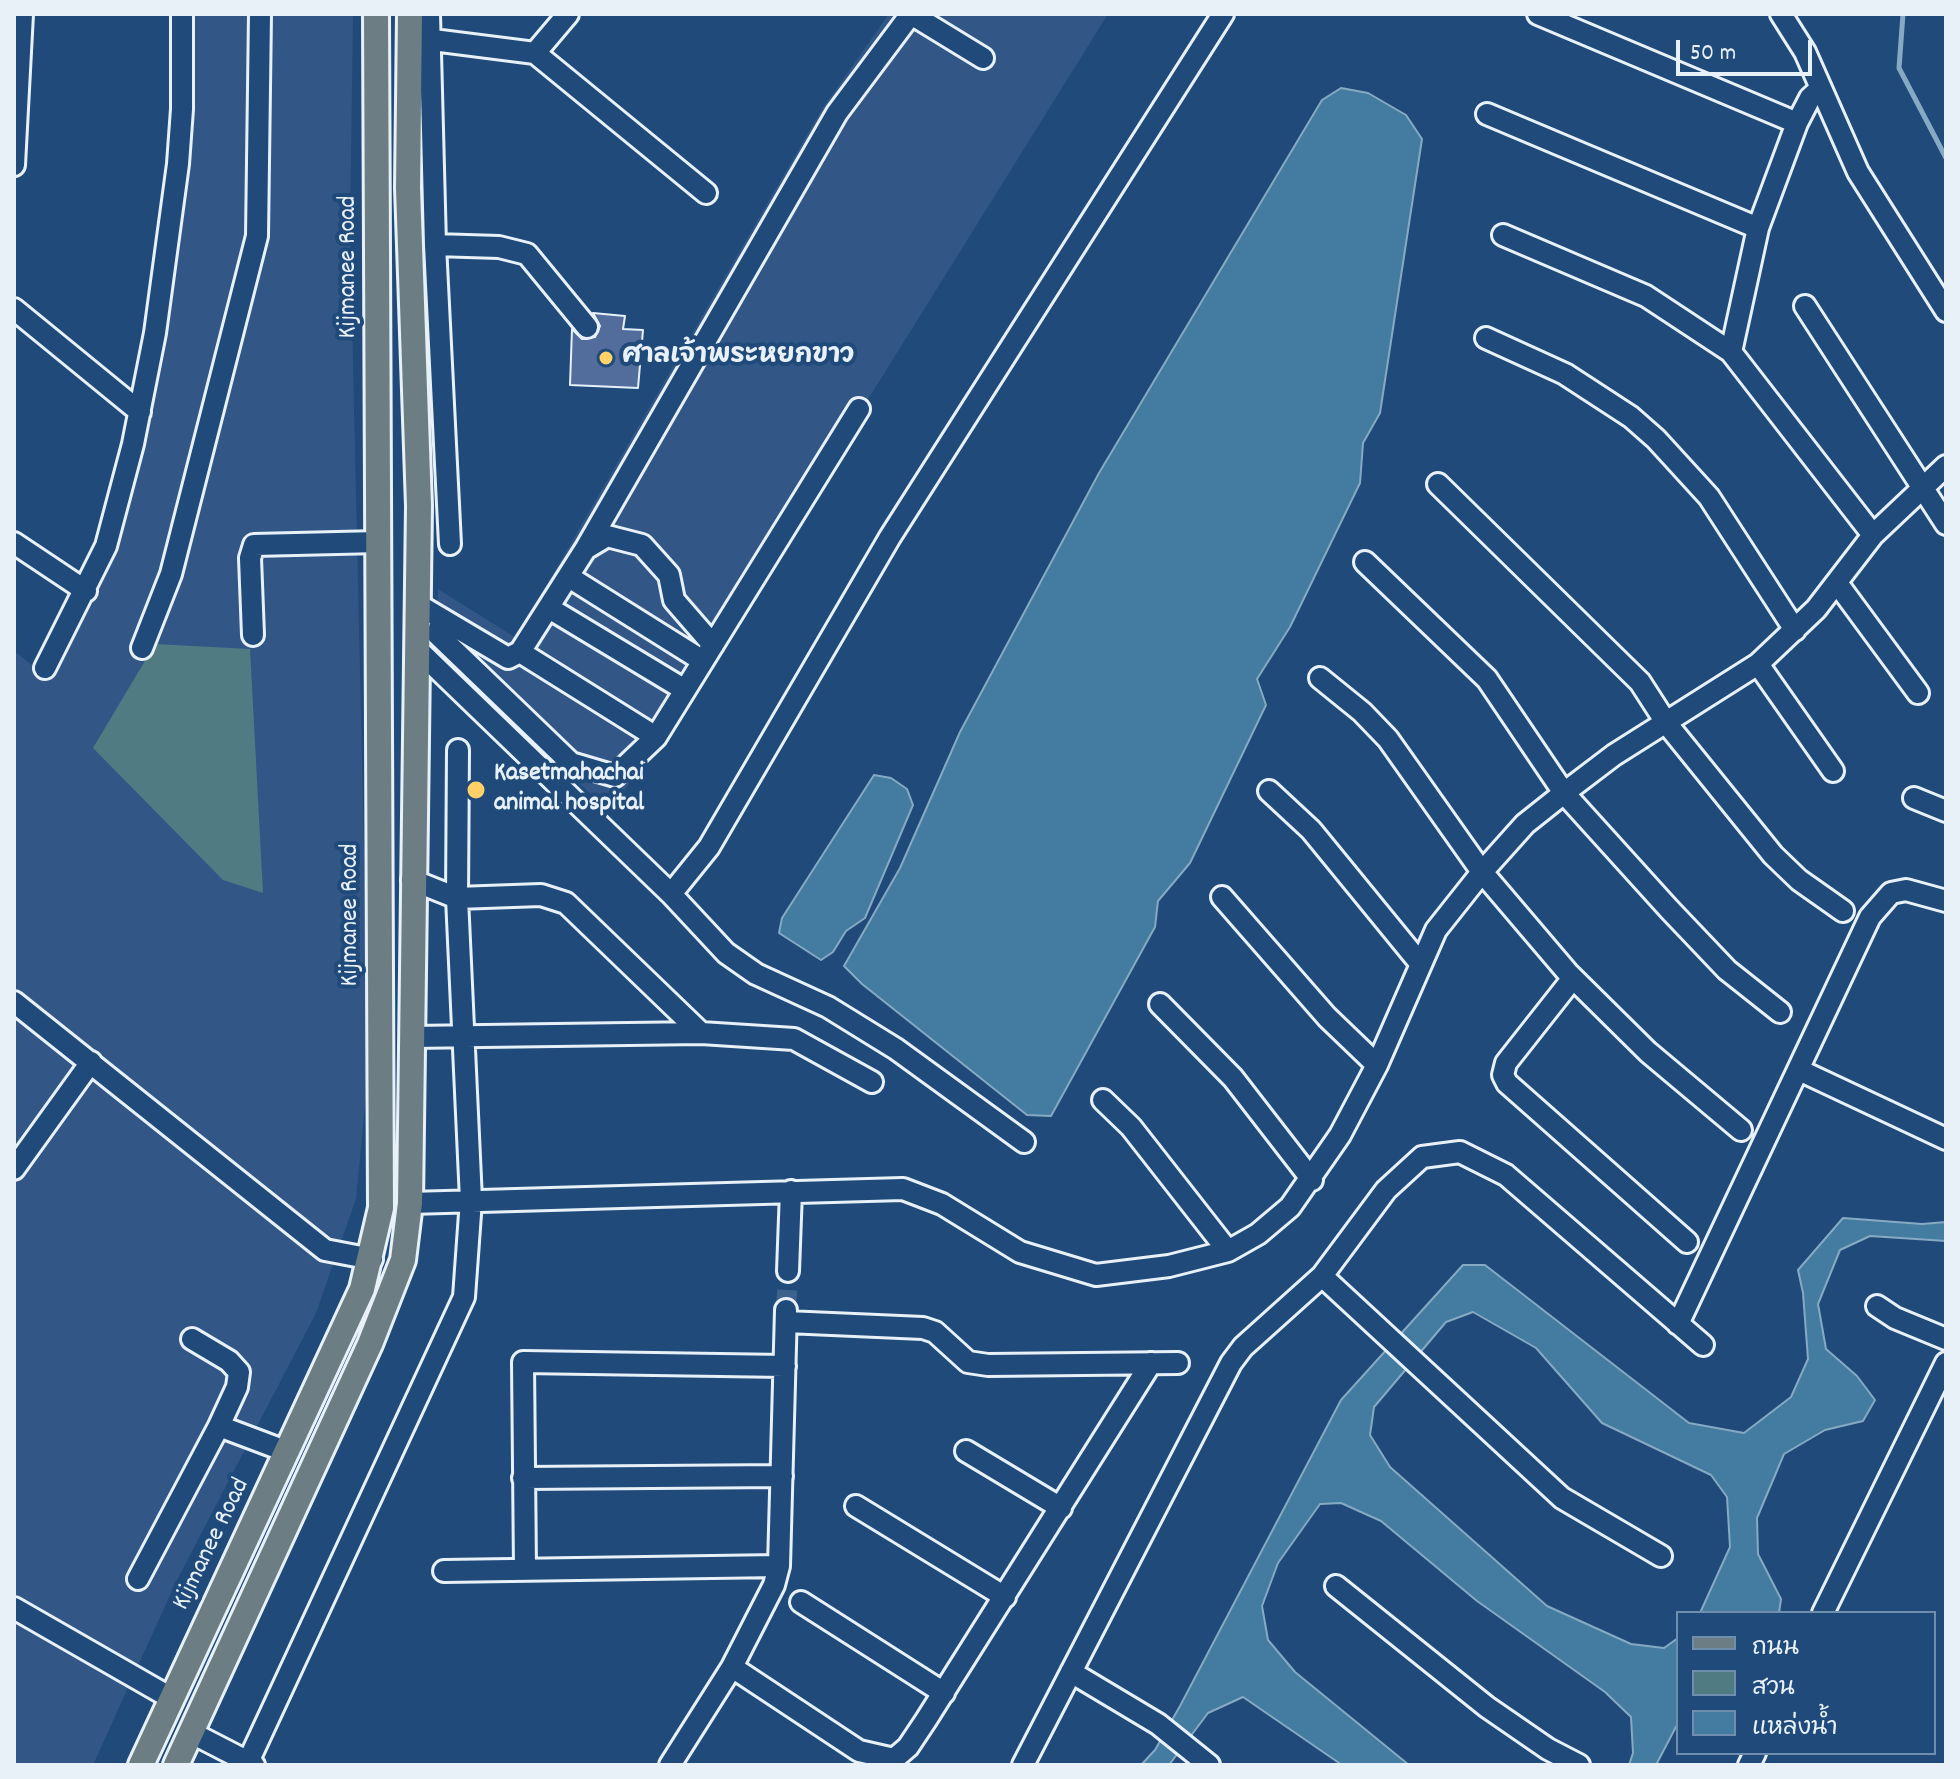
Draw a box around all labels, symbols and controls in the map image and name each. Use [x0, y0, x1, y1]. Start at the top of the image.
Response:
scale bar [1680, 24, 1816, 74]
text: 50 m [1690, 37, 1736, 71]
street label: Kijmanee Road [334, 195, 366, 339]
place label: ศาลเจ้าพระหยกขาว [622, 342, 854, 374]
marker: ศาลเจ้าพระหยกขาว [597, 349, 615, 367]
place label: Kasetmahachai animal hospital [494, 759, 644, 820]
marker: Kasetmahachai animal hospital [465, 779, 487, 801]
street label: Kijmanee Road [336, 843, 368, 987]
street label: Kijmanee Road [168, 1474, 258, 1616]
legend [1676, 1611, 1936, 1755]
text: ถนน [1752, 1632, 1799, 1666]
text: สวน [1752, 1672, 1795, 1706]
text: แหล่งน้ำ [1752, 1712, 1838, 1746]

